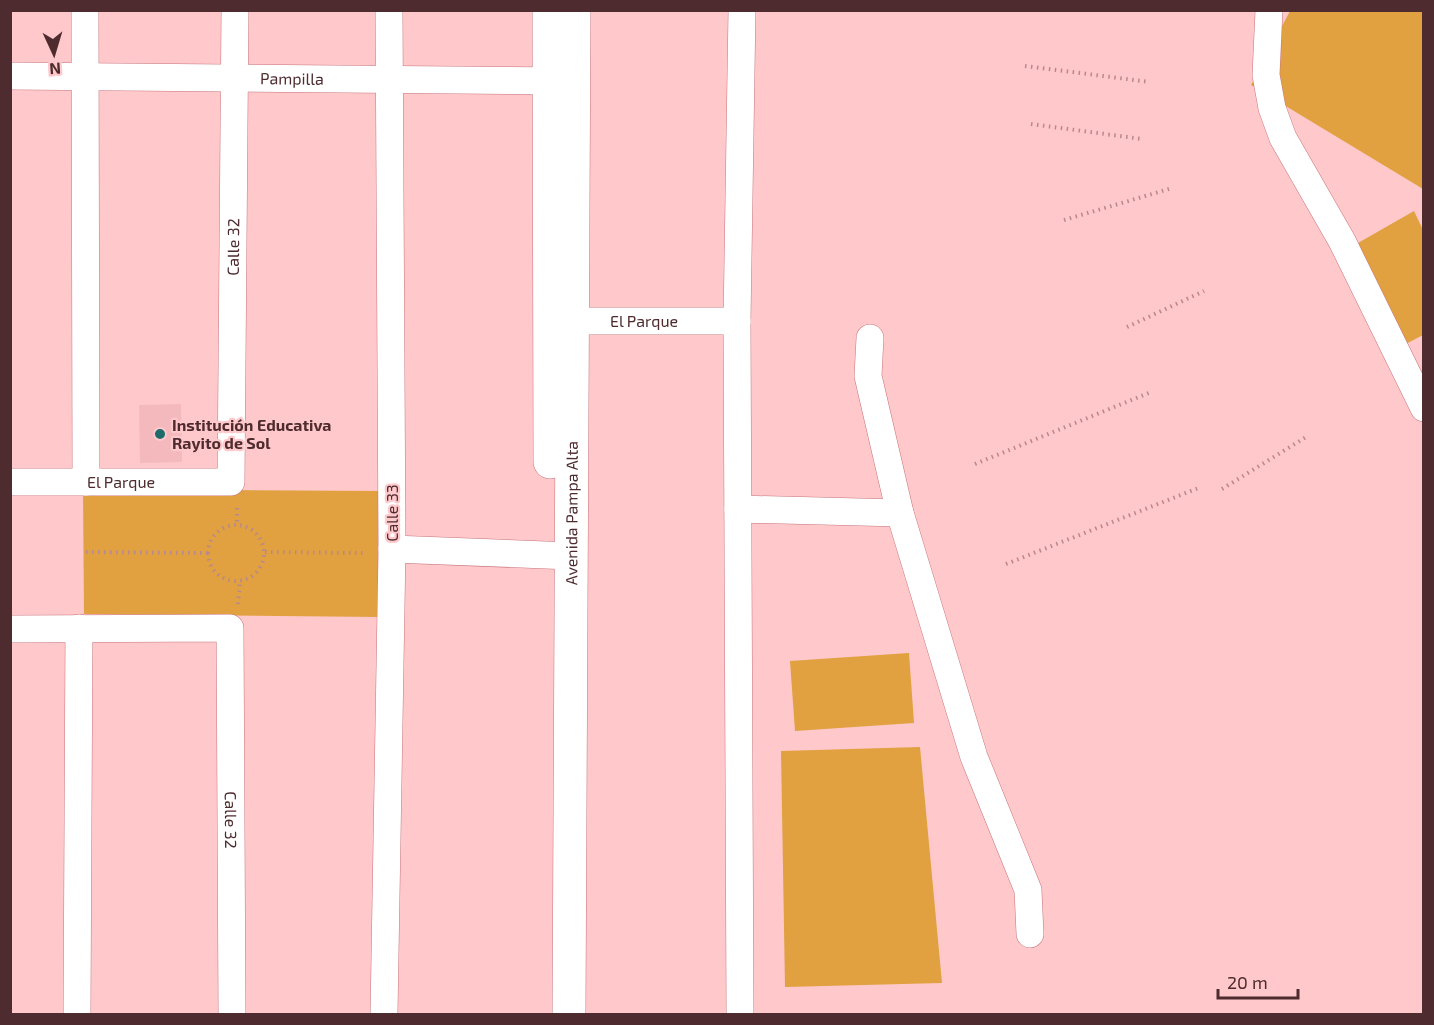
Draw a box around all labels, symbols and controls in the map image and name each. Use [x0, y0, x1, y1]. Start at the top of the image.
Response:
north arrow [24, 24, 84, 84]
text: N [49, 60, 62, 79]
street label: Pampilla [260, 68, 324, 88]
street label: Calle 32 [223, 218, 242, 276]
street label: El Parque [610, 311, 678, 330]
place label: Institución Educativa Rayito de Sol [172, 415, 331, 453]
marker: Institución Educativa Rayito de Sol [153, 427, 167, 441]
street label: Avenida Pampa Alta [561, 441, 581, 585]
street label: El Parque [87, 472, 155, 491]
street label: Calle 33 [382, 484, 401, 542]
street label: Calle 32 [222, 791, 241, 849]
scale bar [1218, 962, 1298, 1000]
text: 20 m [1227, 971, 1268, 993]

